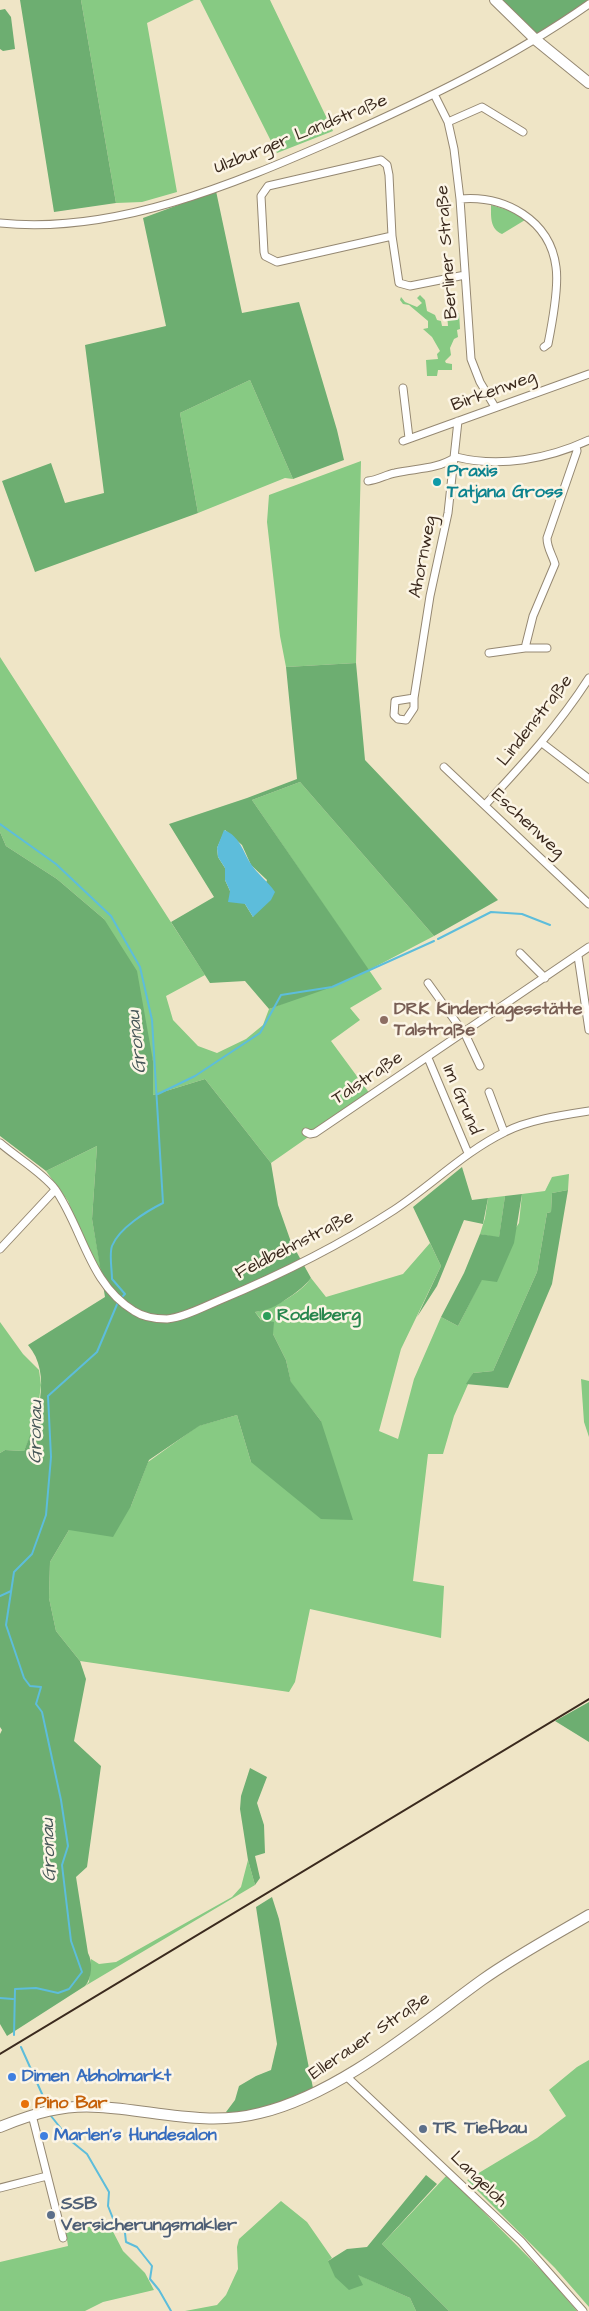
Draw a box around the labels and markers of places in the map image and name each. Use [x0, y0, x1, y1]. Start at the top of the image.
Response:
place label: Praxis Tatjana Gross [447, 461, 563, 504]
marker: Praxis Tatjana Gross [431, 476, 443, 488]
place label: DRK Kindertagesstätte Talstraße [394, 999, 582, 1042]
marker: DRK Kindertagesstätte Talstraße [378, 1014, 390, 1026]
place label: Rodelberg [277, 1305, 361, 1327]
marker: Rodelberg [261, 1310, 273, 1322]
place label: Dimen Abholmarkt [22, 2066, 171, 2088]
marker: Dimen Abholmarkt [6, 2071, 18, 2083]
place label: Pino Bar [35, 2093, 107, 2115]
marker: Pino Bar [19, 2098, 31, 2110]
place label: TR Tiefbau [433, 2118, 527, 2140]
marker: TR Tiefbau [417, 2123, 429, 2135]
place label: Marlen's Hundesalon [54, 2125, 217, 2147]
marker: Marlen's Hundesalon [38, 2130, 50, 2142]
place label: SSB Versicherungsmakler [61, 2194, 237, 2236]
marker: SSB Versicherungsmakler [45, 2209, 57, 2221]

